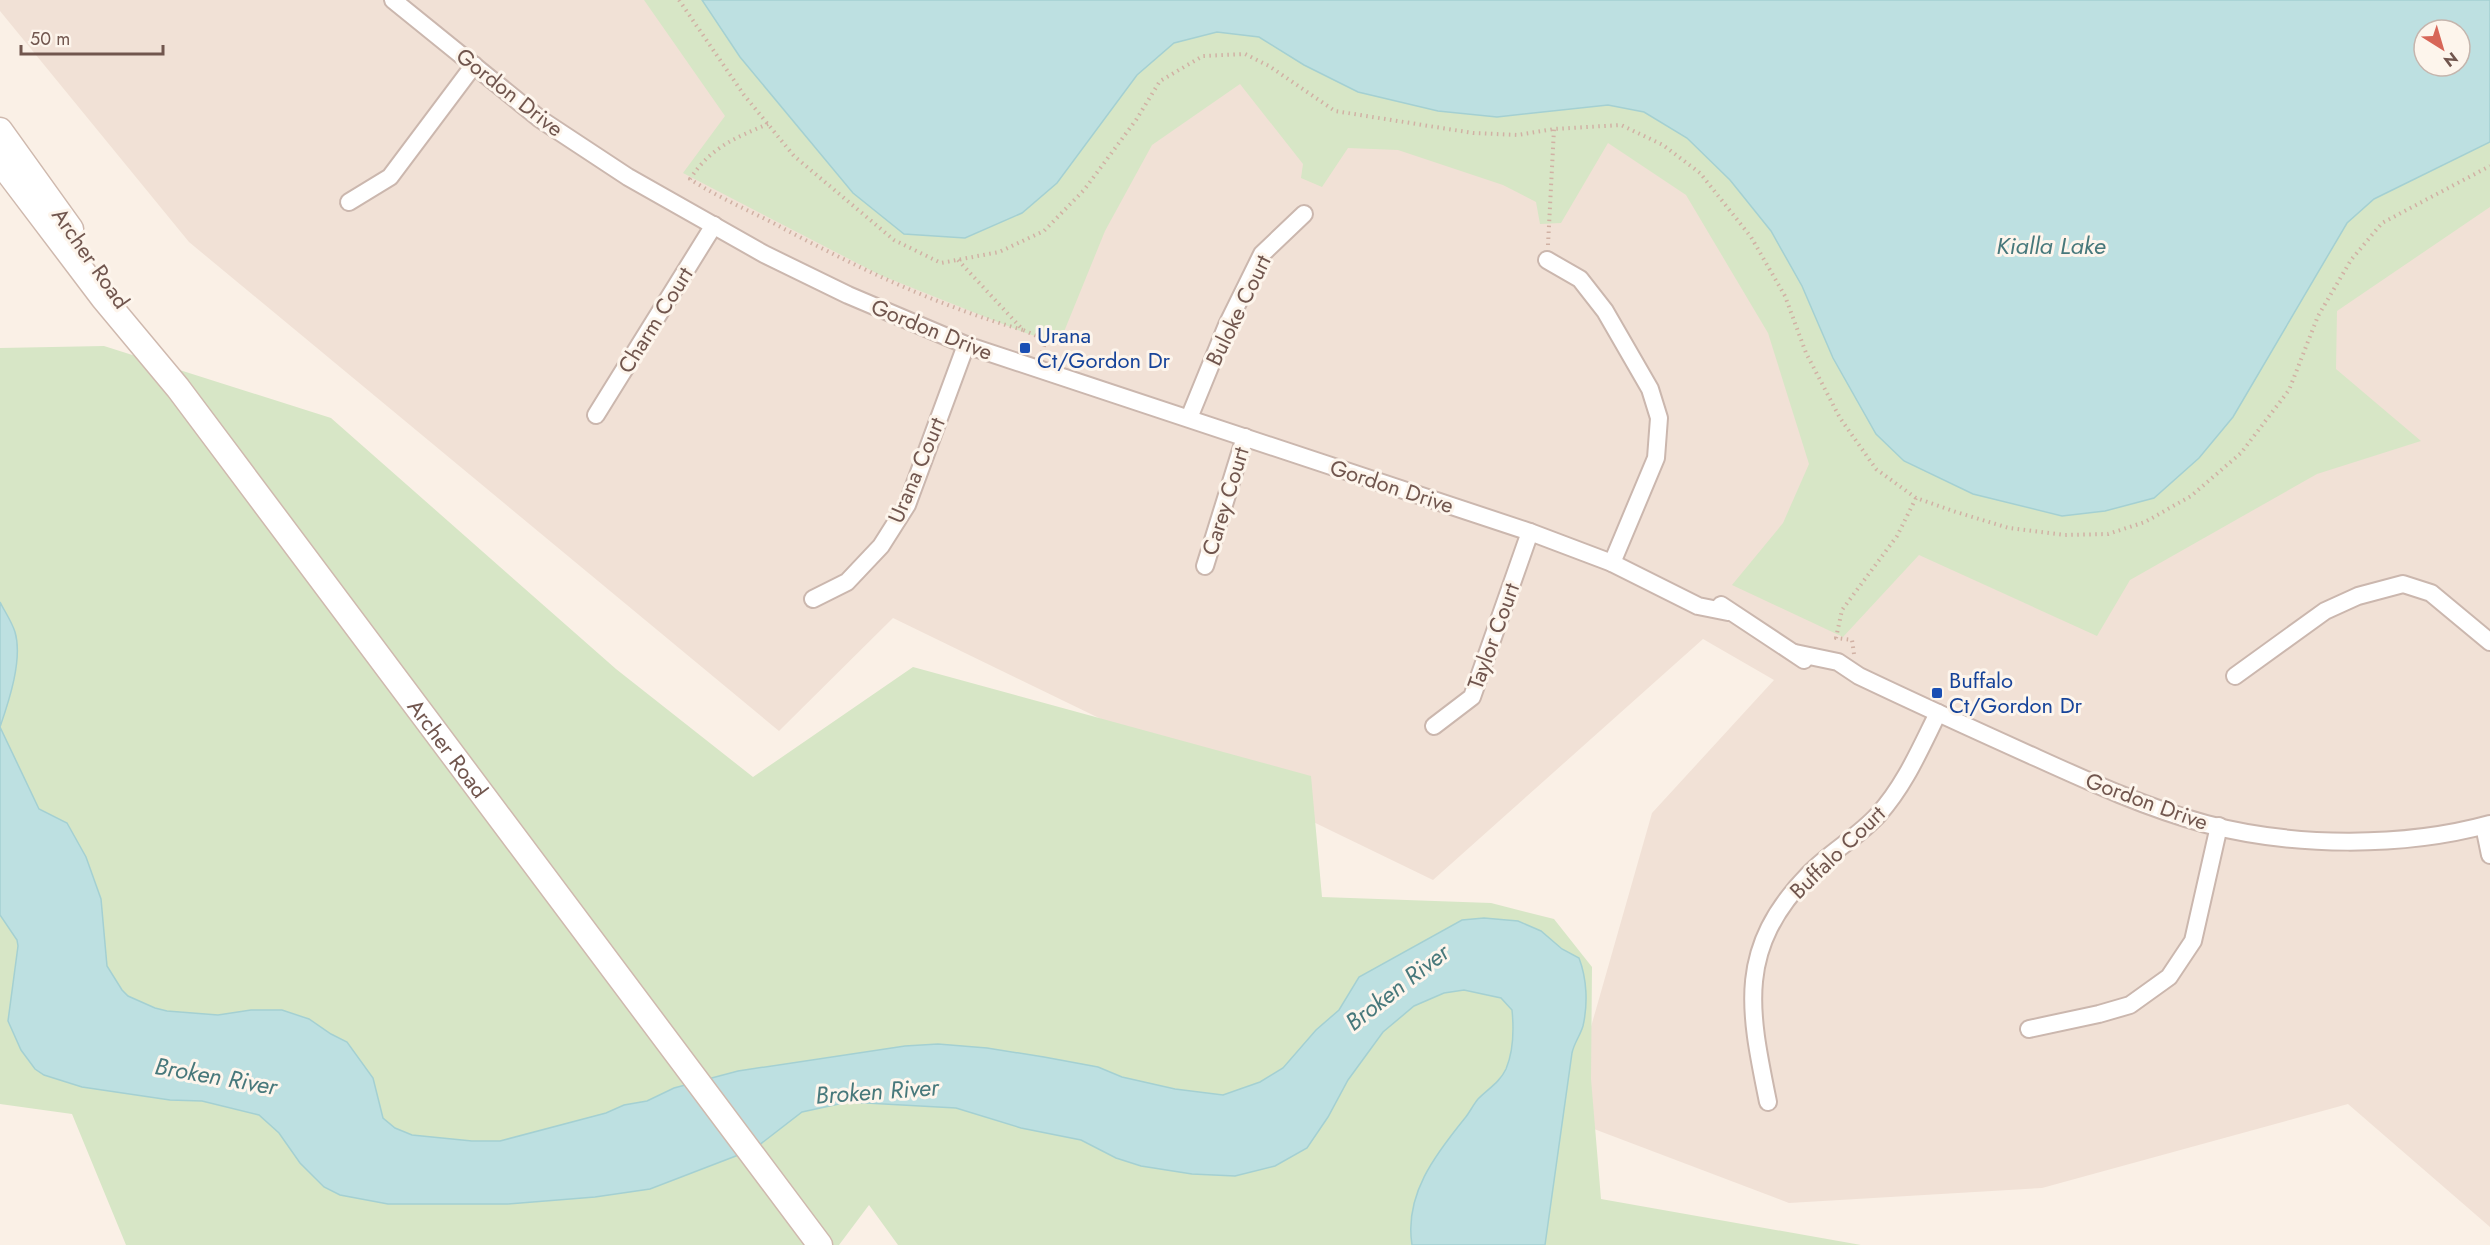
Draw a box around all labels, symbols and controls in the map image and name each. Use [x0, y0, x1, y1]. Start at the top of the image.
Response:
scale bar [21, 18, 164, 56]
north arrow [2412, 18, 2472, 78]
text: 50 m [30, 26, 70, 52]
street label: Gordon Drive [450, 40, 570, 144]
text: N [2439, 47, 2463, 73]
street label: Archer Road [44, 201, 138, 315]
water label: Kialla Lake [1996, 228, 2106, 263]
street label: Buloke Court [1197, 249, 1279, 371]
street label: Charm Court [610, 260, 701, 379]
street label: Gordon Drive [867, 290, 997, 368]
place label: Urana Ct/Gordon Dr [1037, 319, 1171, 376]
marker: Urana Ct/Gordon Dr [1018, 341, 1032, 355]
street label: Urana Court [879, 411, 953, 528]
street label: Carey Court [1193, 442, 1257, 559]
street label: Gordon Drive [1326, 451, 1458, 521]
street label: Taylor Court [1459, 578, 1527, 694]
place label: Buffalo Ct/Gordon Dr [1949, 664, 2083, 721]
marker: Buffalo Ct/Gordon Dr [1930, 686, 1944, 700]
street label: Archer Road [400, 692, 496, 805]
street label: Gordon Drive [2081, 764, 2213, 838]
street label: Buffalo Court [1782, 798, 1893, 906]
water label: Broken River [1338, 934, 1458, 1039]
water label: Broken River [152, 1048, 282, 1104]
water label: Broken River [814, 1069, 942, 1113]

